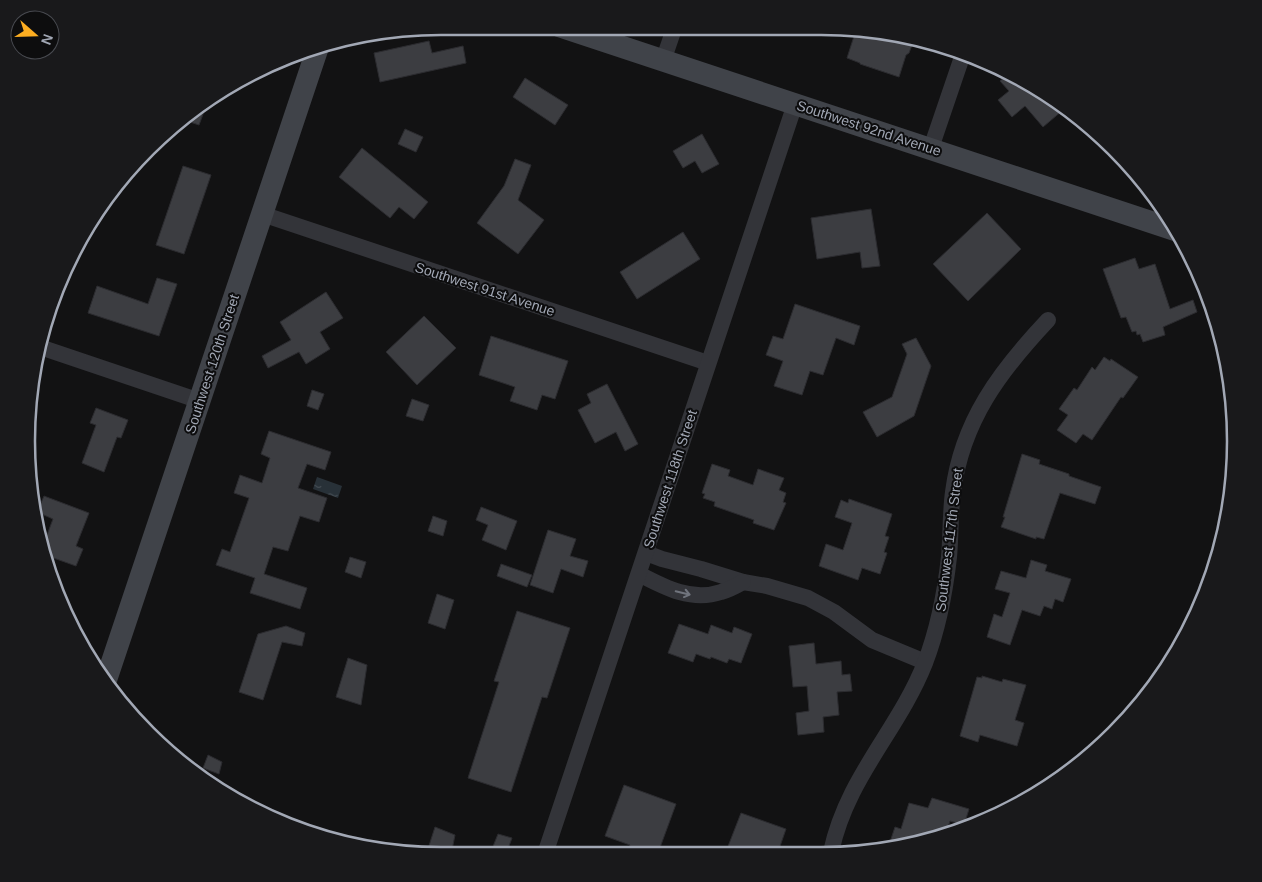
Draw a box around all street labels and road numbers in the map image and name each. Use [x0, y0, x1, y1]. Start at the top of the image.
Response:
street label: Southwest 92nd Avenue [795, 97, 943, 159]
street label: Southwest 91st Avenue [413, 259, 557, 319]
street label: Southwest 120th Street [182, 292, 242, 436]
street label: Southwest 118th Street [640, 408, 700, 550]
street label: Southwest 117th Street [932, 467, 966, 613]

